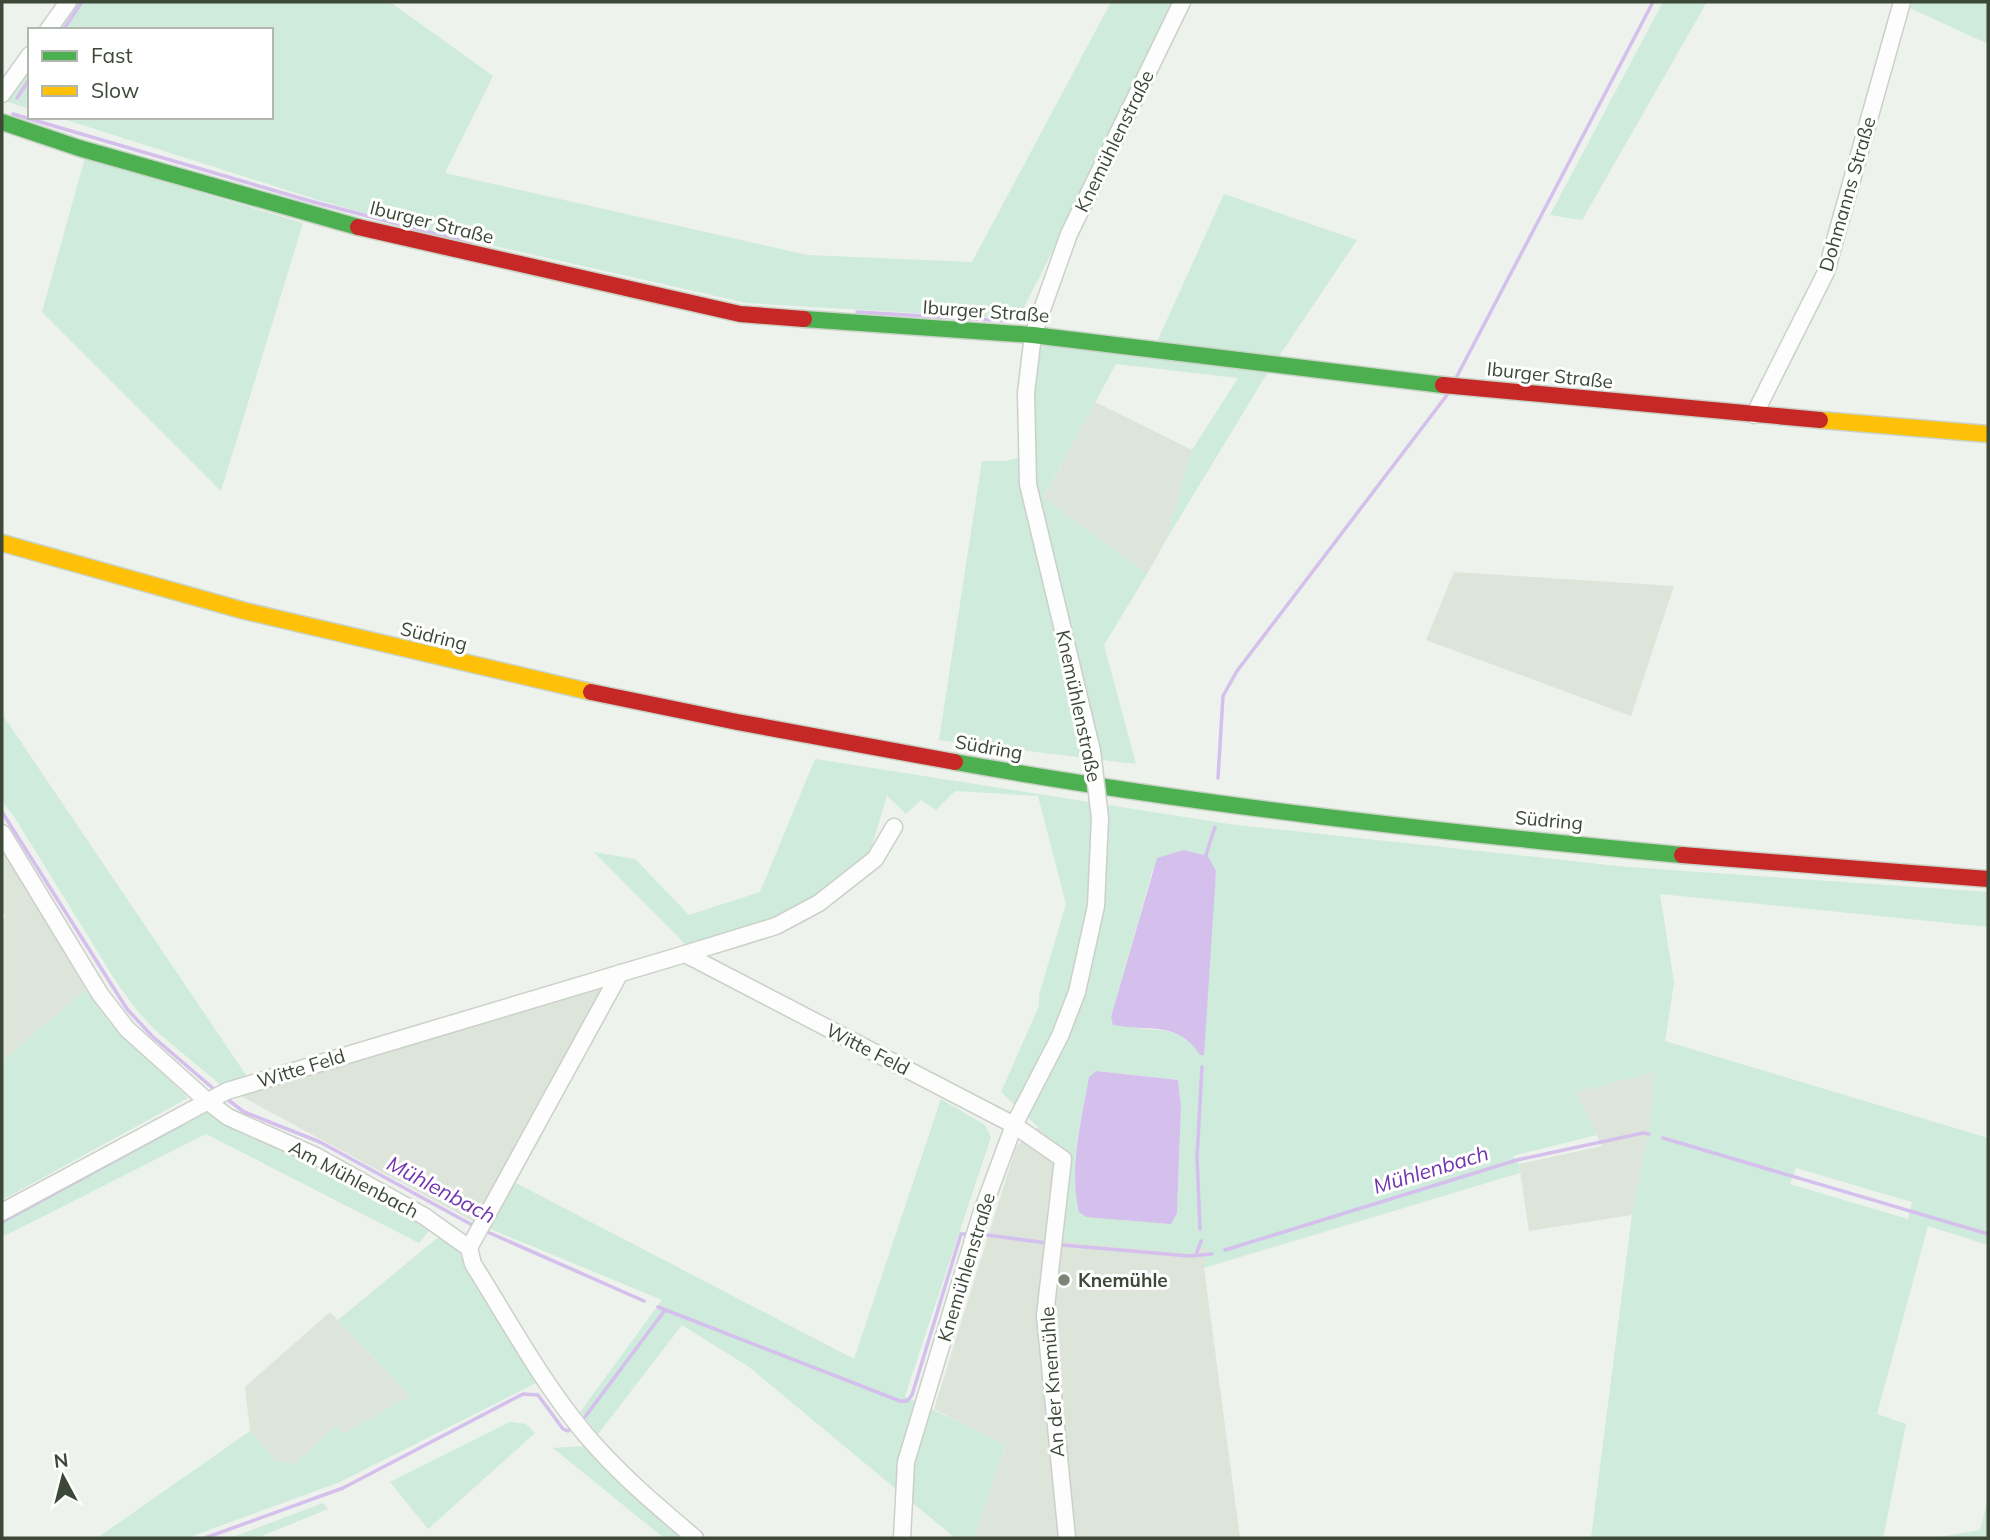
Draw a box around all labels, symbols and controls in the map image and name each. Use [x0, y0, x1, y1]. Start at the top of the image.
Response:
legend [28, 28, 273, 119]
text: Fast [91, 42, 133, 68]
street label: Knemühlenstraße [1069, 66, 1159, 216]
text: Slow [91, 77, 139, 103]
street label: Dohmanns Straße [1813, 114, 1881, 274]
street label: Iburger Straße [368, 195, 496, 249]
street label: Iburger Straße [922, 295, 1050, 327]
street label: Iburger Straße [1486, 356, 1614, 394]
street label: Südring [398, 616, 470, 656]
street label: Knemühlenstraße [1051, 628, 1107, 784]
street label: Südring [953, 729, 1025, 765]
street label: Südring [1514, 805, 1584, 835]
street label: Witte Feld [822, 1018, 914, 1080]
street label: Witte Feld [254, 1043, 348, 1093]
street label: Am Mühlenbach [285, 1135, 423, 1223]
water label: Mühlenbach [1370, 1139, 1491, 1199]
water label: Mühlenbach [383, 1150, 500, 1229]
street label: Knemühlenstraße [932, 1189, 1000, 1345]
place label: Knemühle [1078, 1268, 1168, 1292]
marker: Knemühle [1056, 1272, 1072, 1288]
street label: An der Knemühle [1035, 1306, 1069, 1458]
north arrow [28, 1442, 98, 1512]
text: N [52, 1447, 70, 1473]

